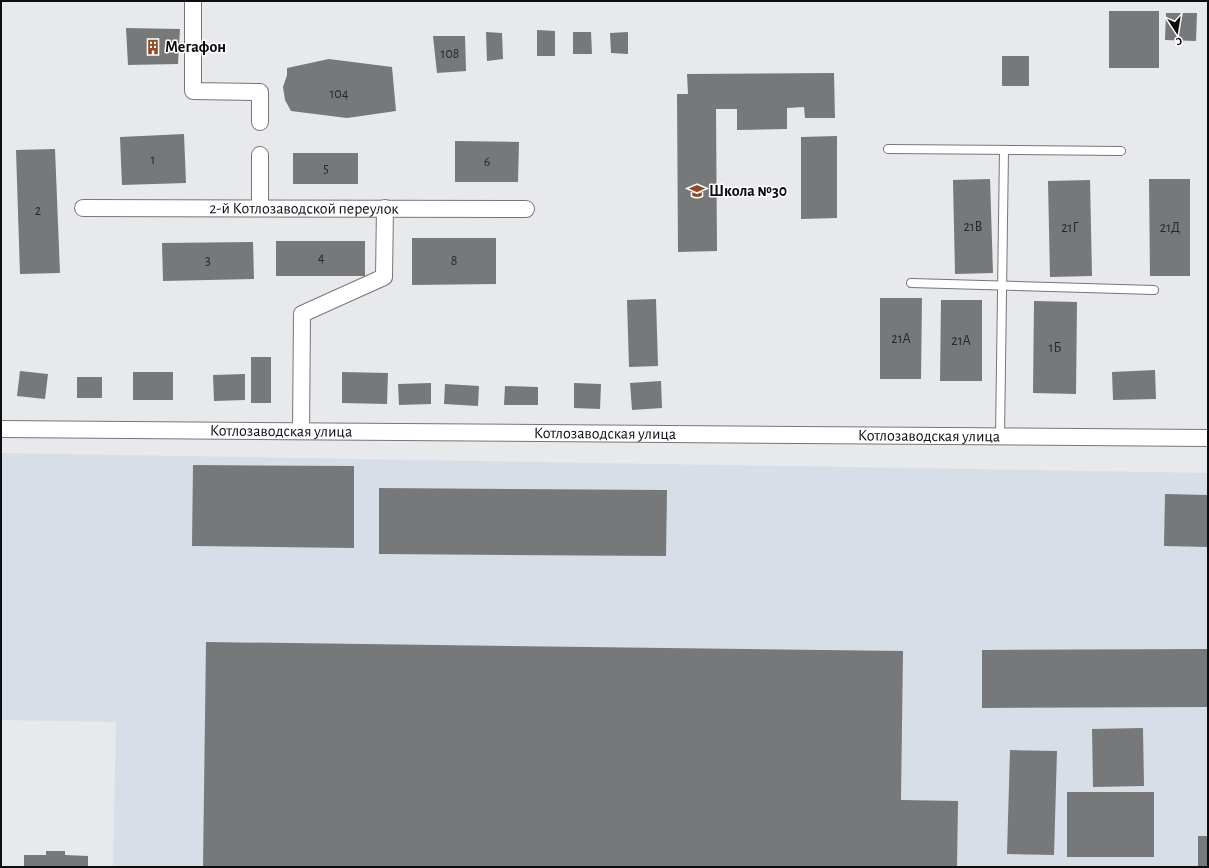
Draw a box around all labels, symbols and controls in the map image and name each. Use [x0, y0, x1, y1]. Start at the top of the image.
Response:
north arrow [1157, 12, 1197, 52]
text: С [1175, 35, 1183, 47]
building icon: Мегафон [144, 38, 162, 56]
place label: Мегафон [165, 39, 226, 55]
house number: 108 [441, 47, 459, 61]
house number: 104 [330, 87, 349, 101]
house number: 1 [151, 153, 155, 167]
house number: 6 [484, 155, 490, 169]
house number: 5 [323, 162, 329, 176]
school or university icon: Школа №30 [688, 182, 706, 200]
place label: Школа №30 [709, 183, 787, 199]
street label: 2-й Котлозаводской переулок [209, 200, 399, 218]
house number: 2 [35, 204, 41, 218]
house number: 21В [963, 220, 983, 234]
house number: 21Г [1061, 221, 1079, 235]
house number: 21Д [1160, 221, 1180, 235]
house number: 4 [318, 251, 325, 265]
house number: 3 [205, 254, 211, 268]
house number: 8 [451, 254, 457, 268]
house number: 21А [891, 332, 911, 346]
house number: 21А [951, 334, 971, 348]
house number: 1Б [1049, 341, 1061, 355]
street label: Котлозаводская улица [210, 423, 352, 440]
street label: Котлозаводская улица [534, 425, 676, 443]
street label: Котлозаводская улица [858, 427, 1000, 445]

